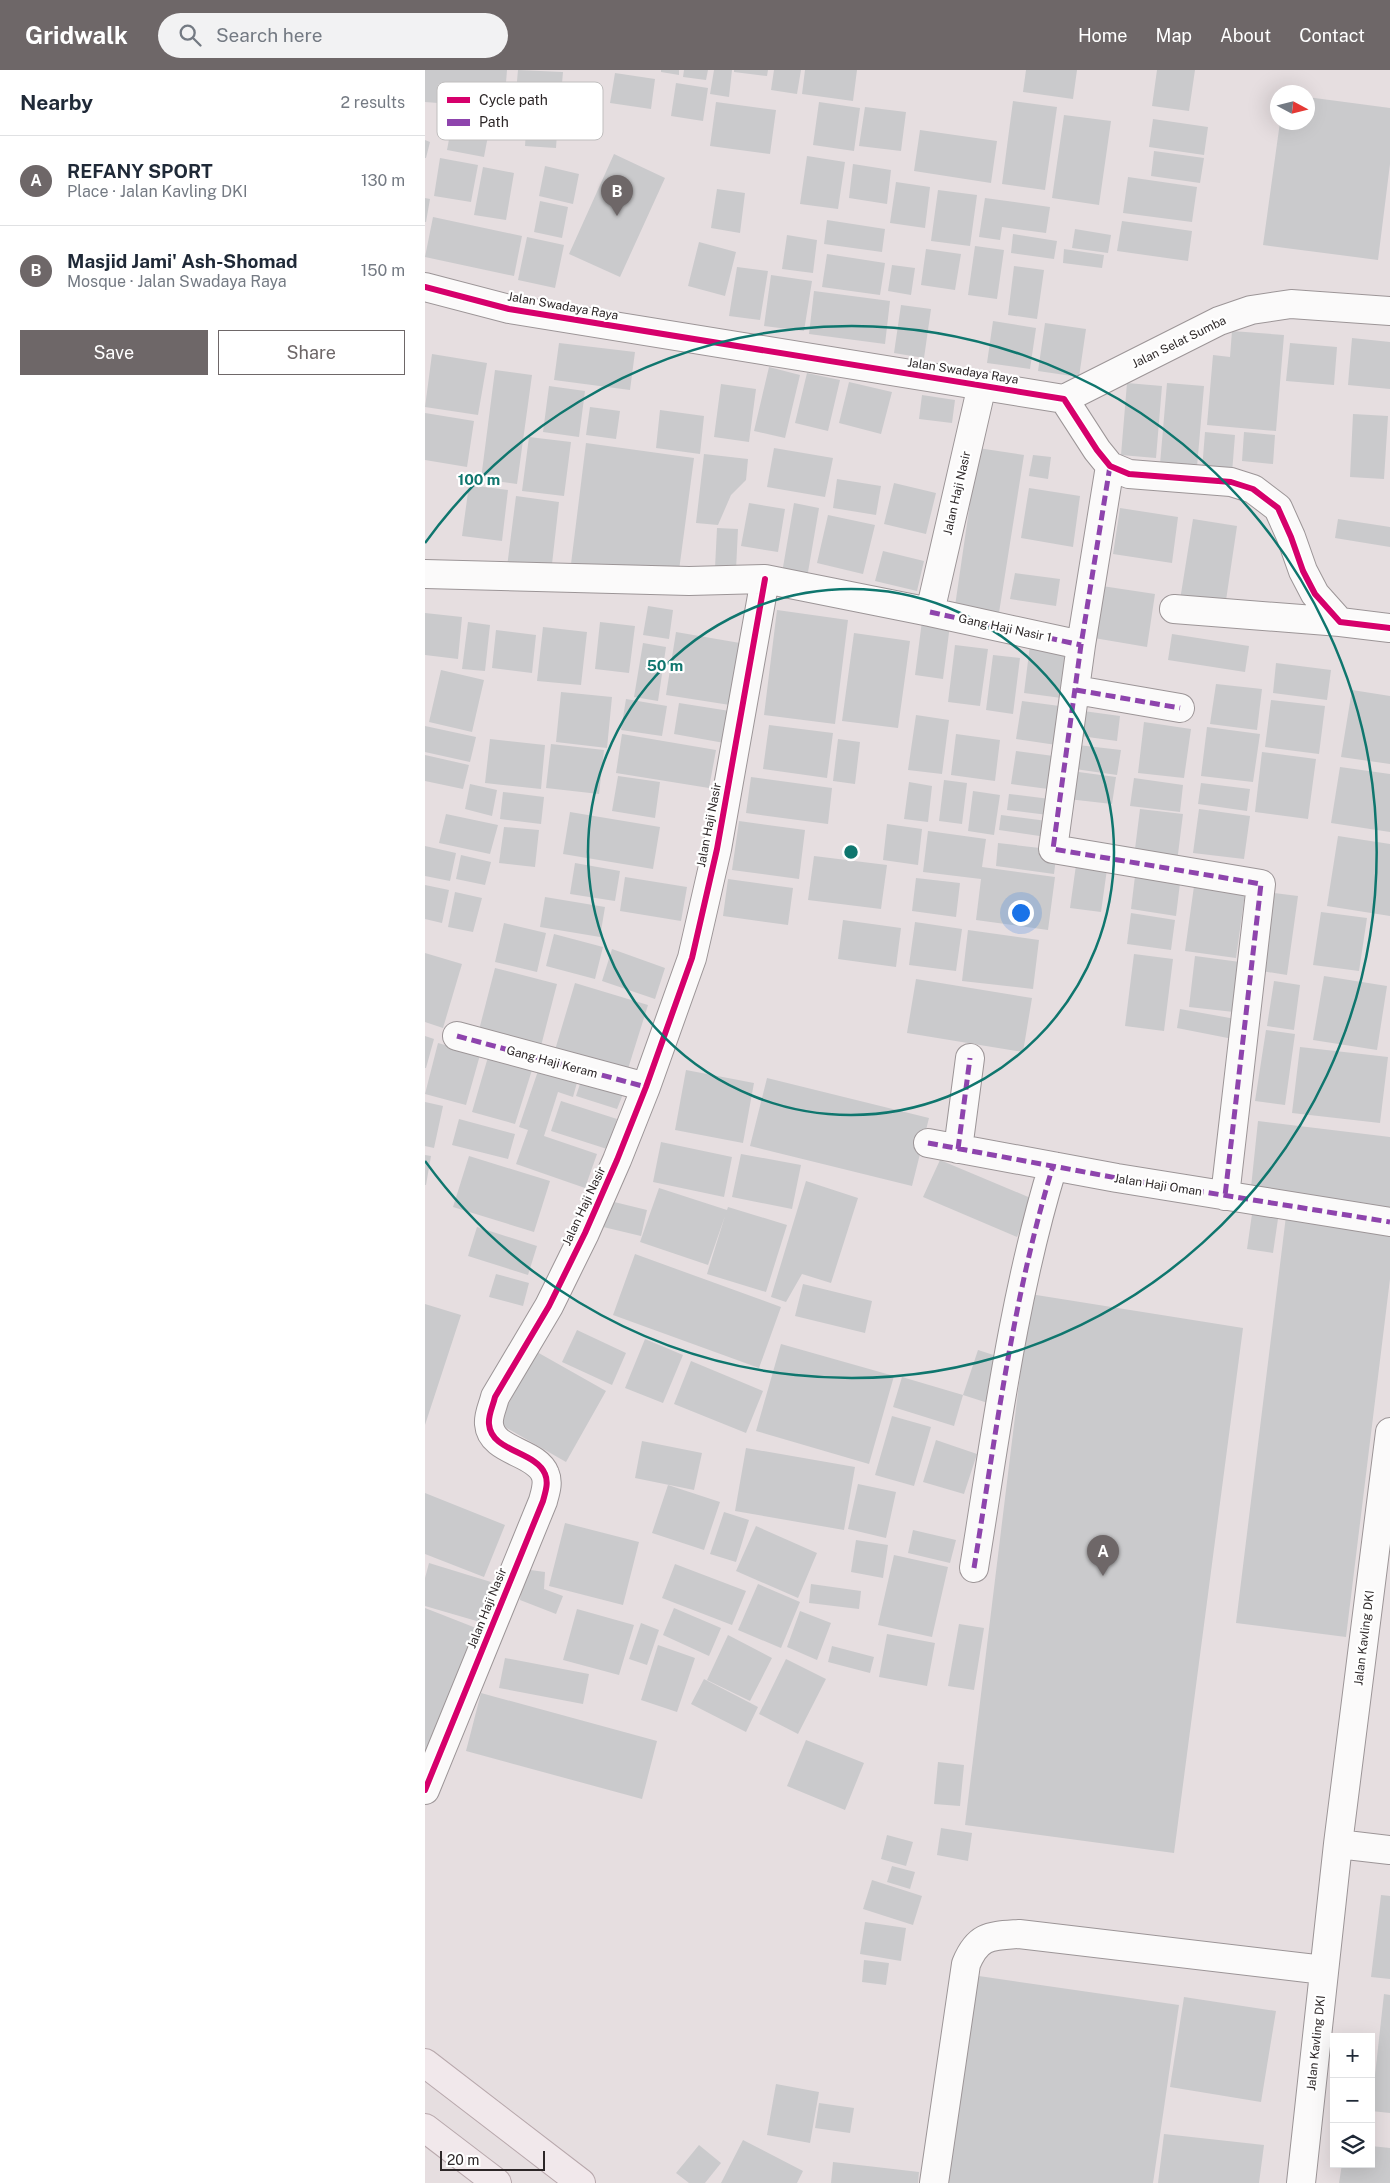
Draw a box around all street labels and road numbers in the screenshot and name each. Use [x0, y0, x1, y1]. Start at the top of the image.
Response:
street label: Jalan Swadaya Raya [507, 289, 619, 323]
street label: Jalan Selat Sumba [1130, 313, 1228, 371]
street label: Jalan Swadaya Raya [907, 355, 1019, 387]
street label: Jalan Haji Nasir [941, 449, 974, 536]
street label: Gang Haji Nasir 1 [957, 611, 1053, 645]
street label: Jalan Haji Nasir [694, 781, 724, 868]
street label: Gang Haji Keram [505, 1043, 599, 1081]
street label: Jalan Haji Nasir [560, 1164, 609, 1248]
street label: Jalan Haji Oman [1113, 1171, 1203, 1199]
street label: Jalan Haji Nasir [464, 1565, 510, 1650]
street label: Jalan Kavling DKI [1351, 1590, 1377, 1686]
street label: Jalan Kavling DKI [1304, 1995, 1328, 2091]

